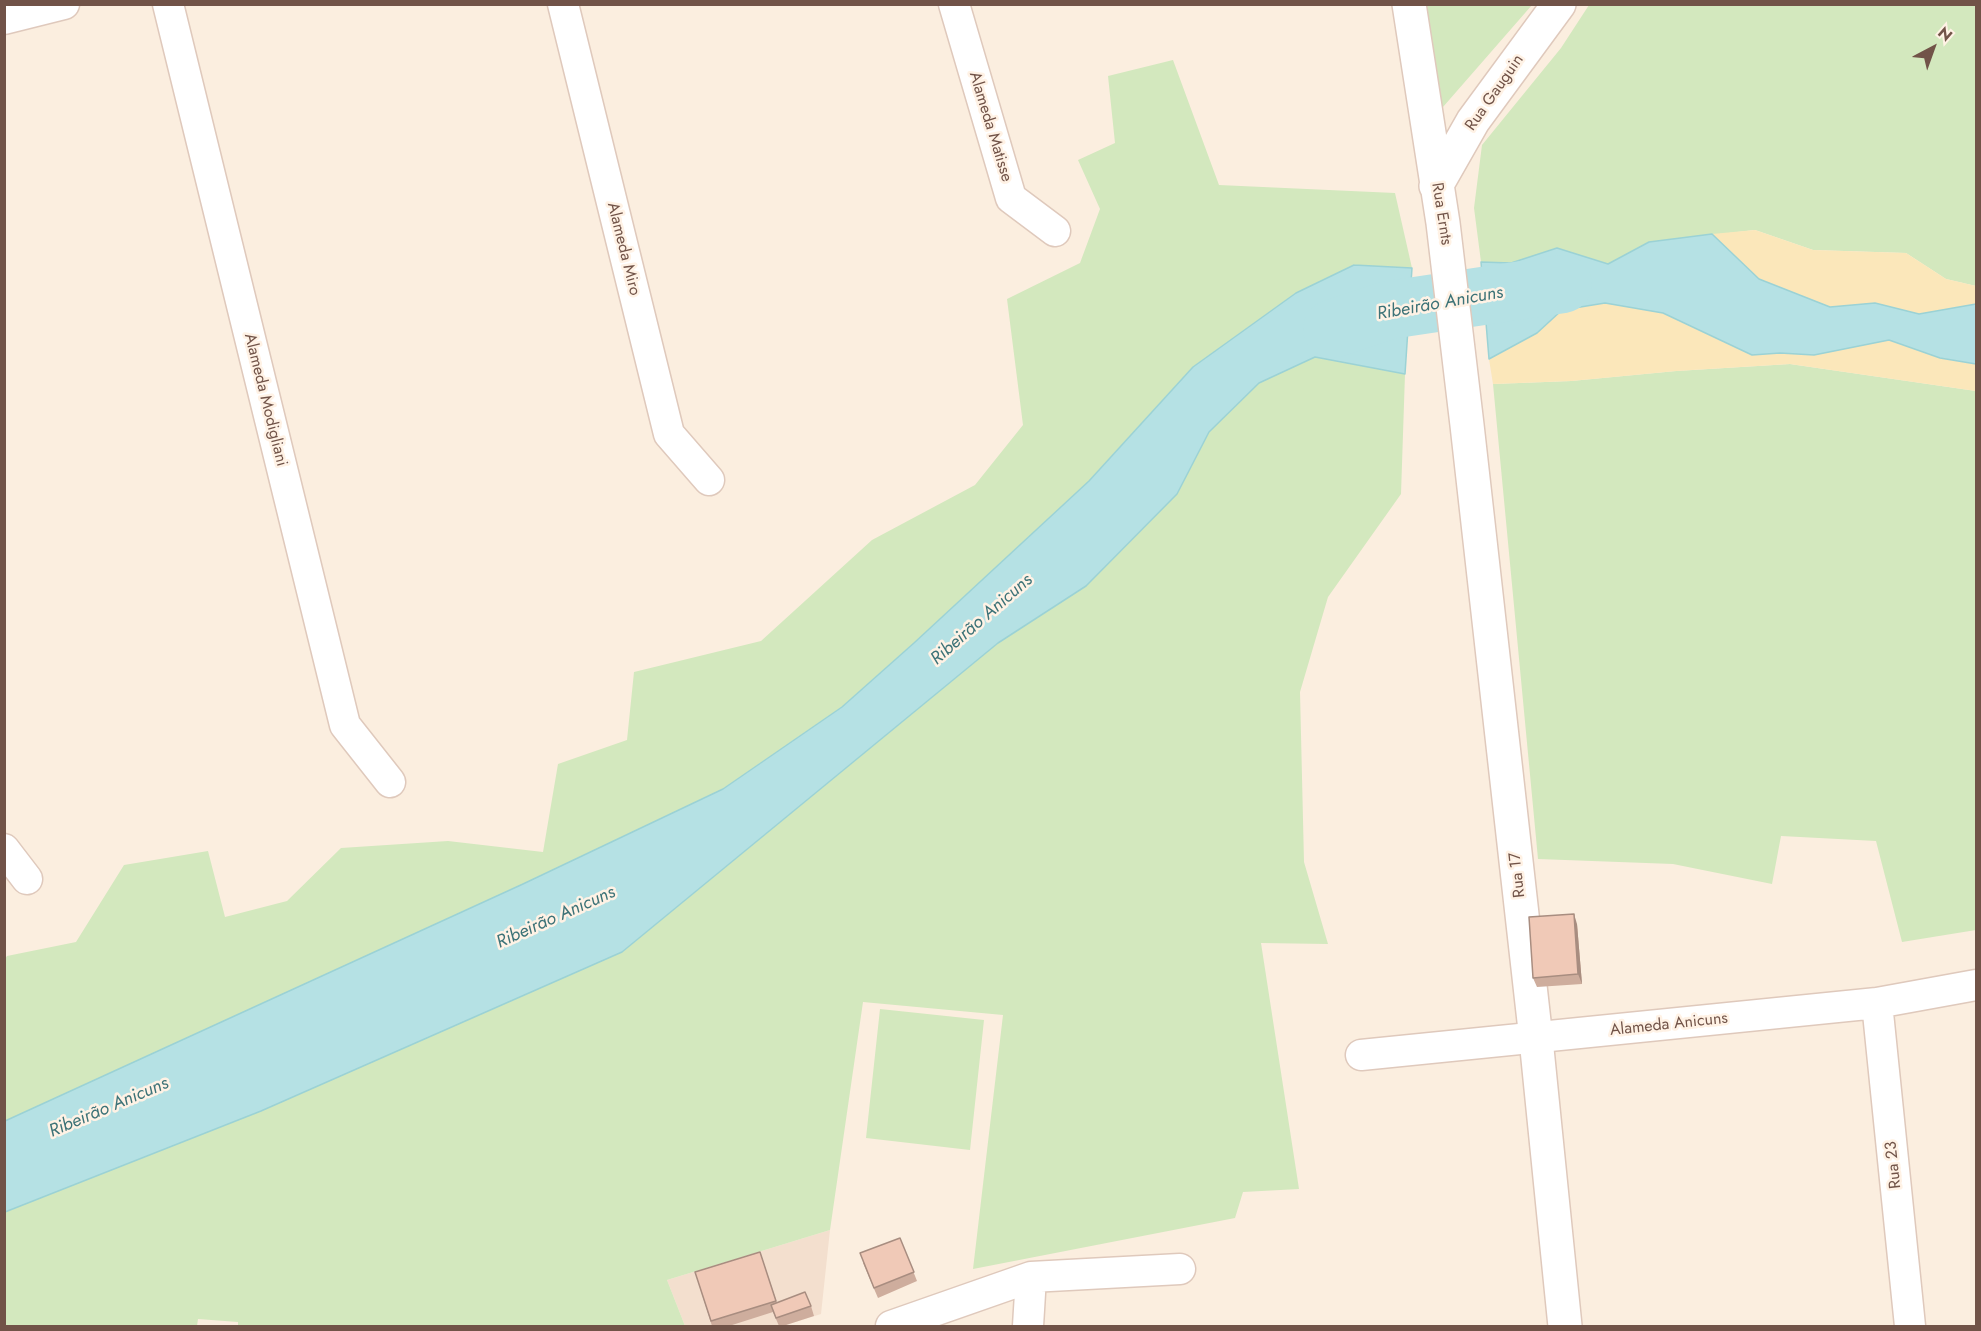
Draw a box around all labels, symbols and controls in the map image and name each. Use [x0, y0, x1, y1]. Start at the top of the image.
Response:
north arrow [1903, 18, 1963, 78]
text: N [1933, 21, 1957, 47]
street label: Rua Gauguin [1462, 51, 1528, 135]
street label: Alameda Matisse [964, 70, 1016, 184]
street label: Rua Ernts [1427, 181, 1455, 247]
street label: Alameda Miro [602, 200, 644, 298]
water label: Ribeirão Anicuns [1375, 282, 1505, 326]
street label: Alameda Modigliani [239, 331, 291, 469]
water label: Ribeirão Anicuns [927, 570, 1037, 670]
street label: Rua 17 [1506, 851, 1530, 899]
water label: Ribeirão Anicuns [493, 882, 619, 954]
street label: Alameda Anicuns [1609, 1009, 1729, 1041]
water label: Ribeirão Anicuns [46, 1073, 172, 1143]
street label: Rua 23 [1882, 1140, 1906, 1190]

